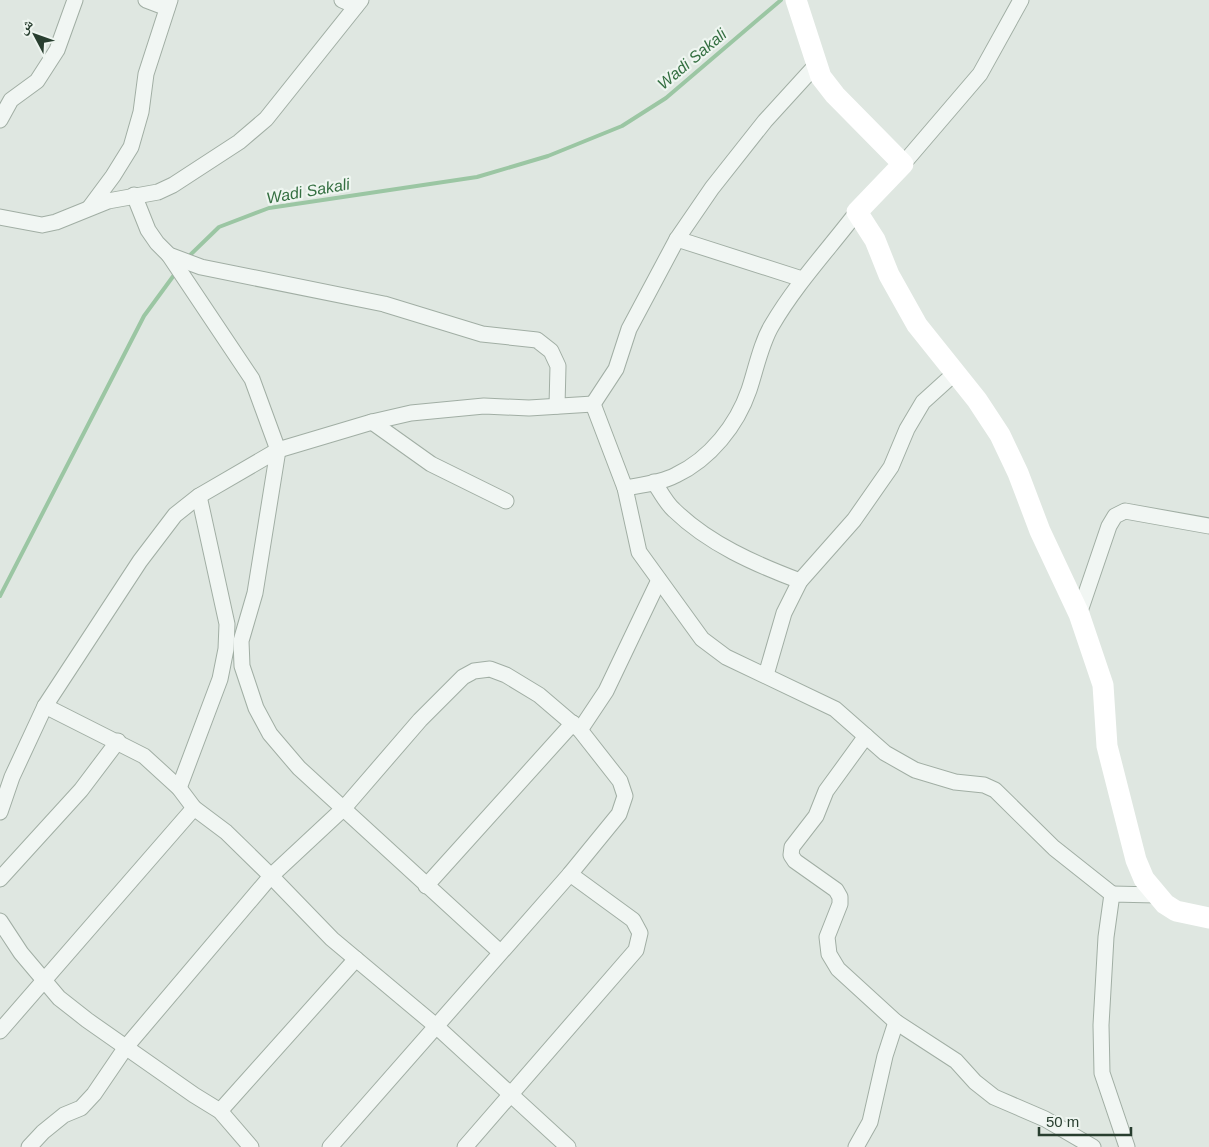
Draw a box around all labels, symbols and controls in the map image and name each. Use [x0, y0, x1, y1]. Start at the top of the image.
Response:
north arrow [10, 10, 60, 60]
text: ش [14, 16, 37, 38]
water label: Wadi Sakali [654, 25, 730, 93]
water label: Wadi Sakali [265, 175, 351, 207]
scale bar [1039, 1104, 1132, 1136]
text: 50 m [1046, 1113, 1079, 1130]

